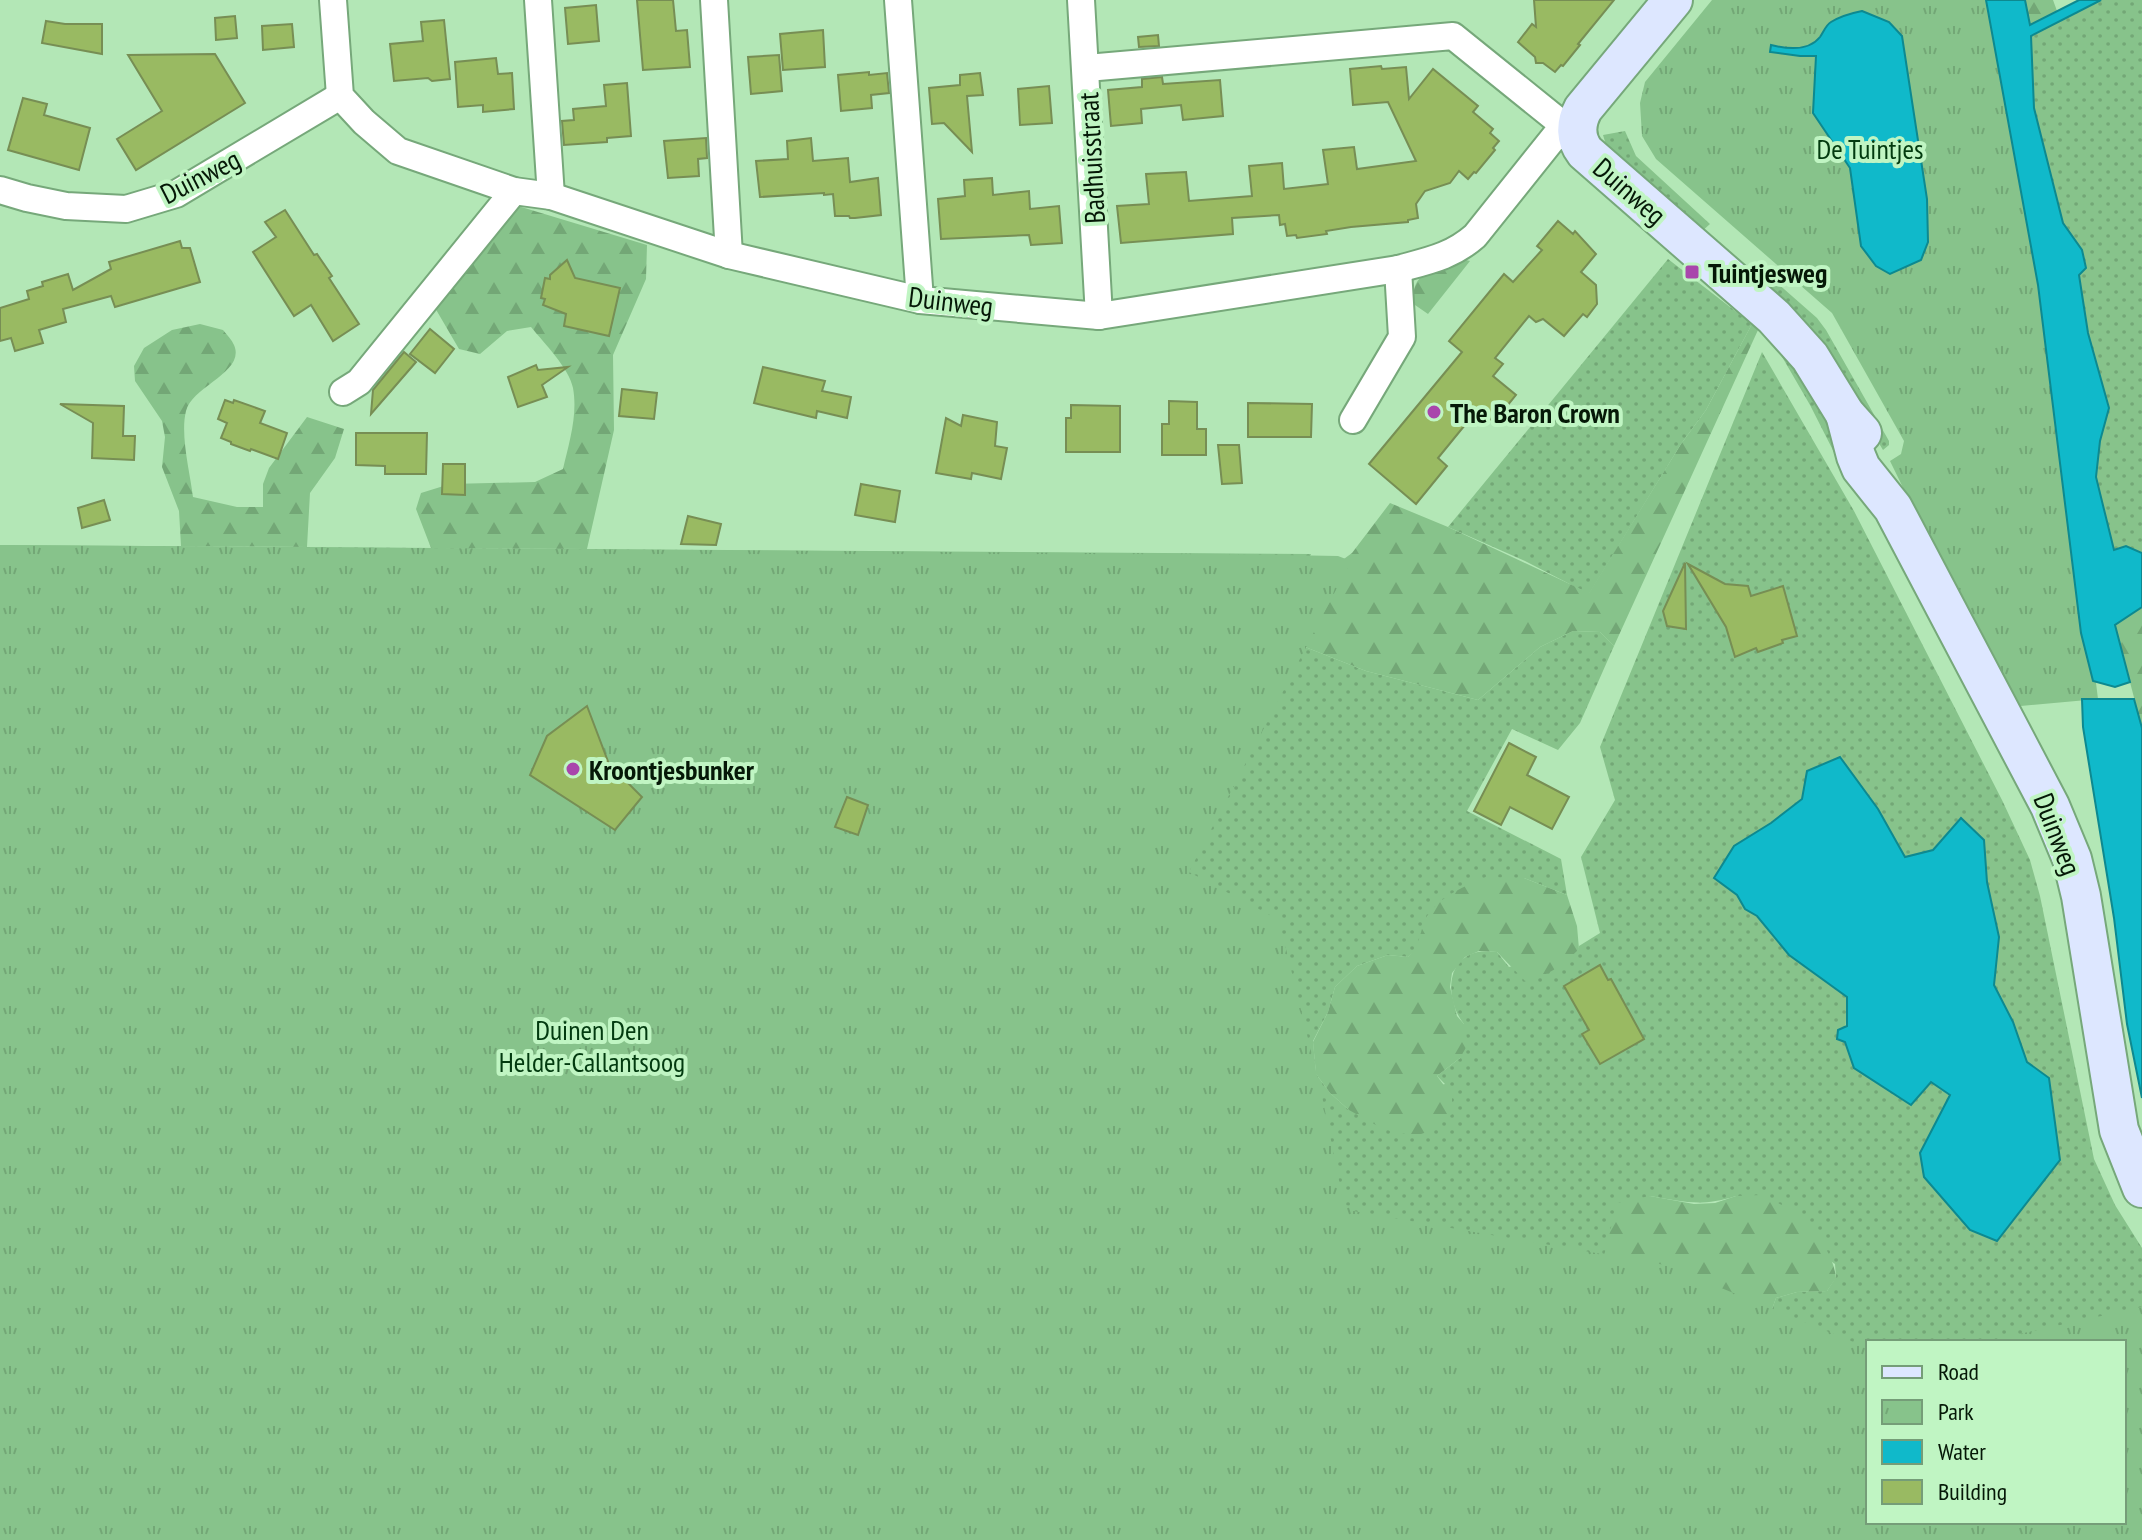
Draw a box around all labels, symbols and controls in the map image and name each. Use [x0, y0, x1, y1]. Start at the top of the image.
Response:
street label: Badhuisstraat [1069, 91, 1113, 225]
park label: De Tuintjes [1817, 130, 1923, 167]
street label: Duinweg [154, 140, 246, 212]
street label: Duinweg [1586, 149, 1674, 233]
place label: Tuintjesweg [1708, 254, 1827, 291]
marker: Tuintjesweg [1683, 263, 1701, 281]
street label: Duinweg [907, 277, 995, 325]
place label: The Baron Crown [1450, 394, 1620, 431]
marker: The Baron Crown [1425, 403, 1443, 421]
place label: Kroontjesbunker [589, 751, 755, 788]
marker: Kroontjesbunker [564, 760, 582, 778]
street label: Duinweg [2026, 788, 2090, 880]
park label: Duinen Den Helder-Callantsoog [499, 1011, 685, 1080]
legend [1866, 1340, 2126, 1524]
text: Road [1938, 1356, 1979, 1387]
text: Park [1938, 1396, 1974, 1427]
text: Water [1938, 1436, 1986, 1467]
text: Building [1938, 1476, 2007, 1507]

